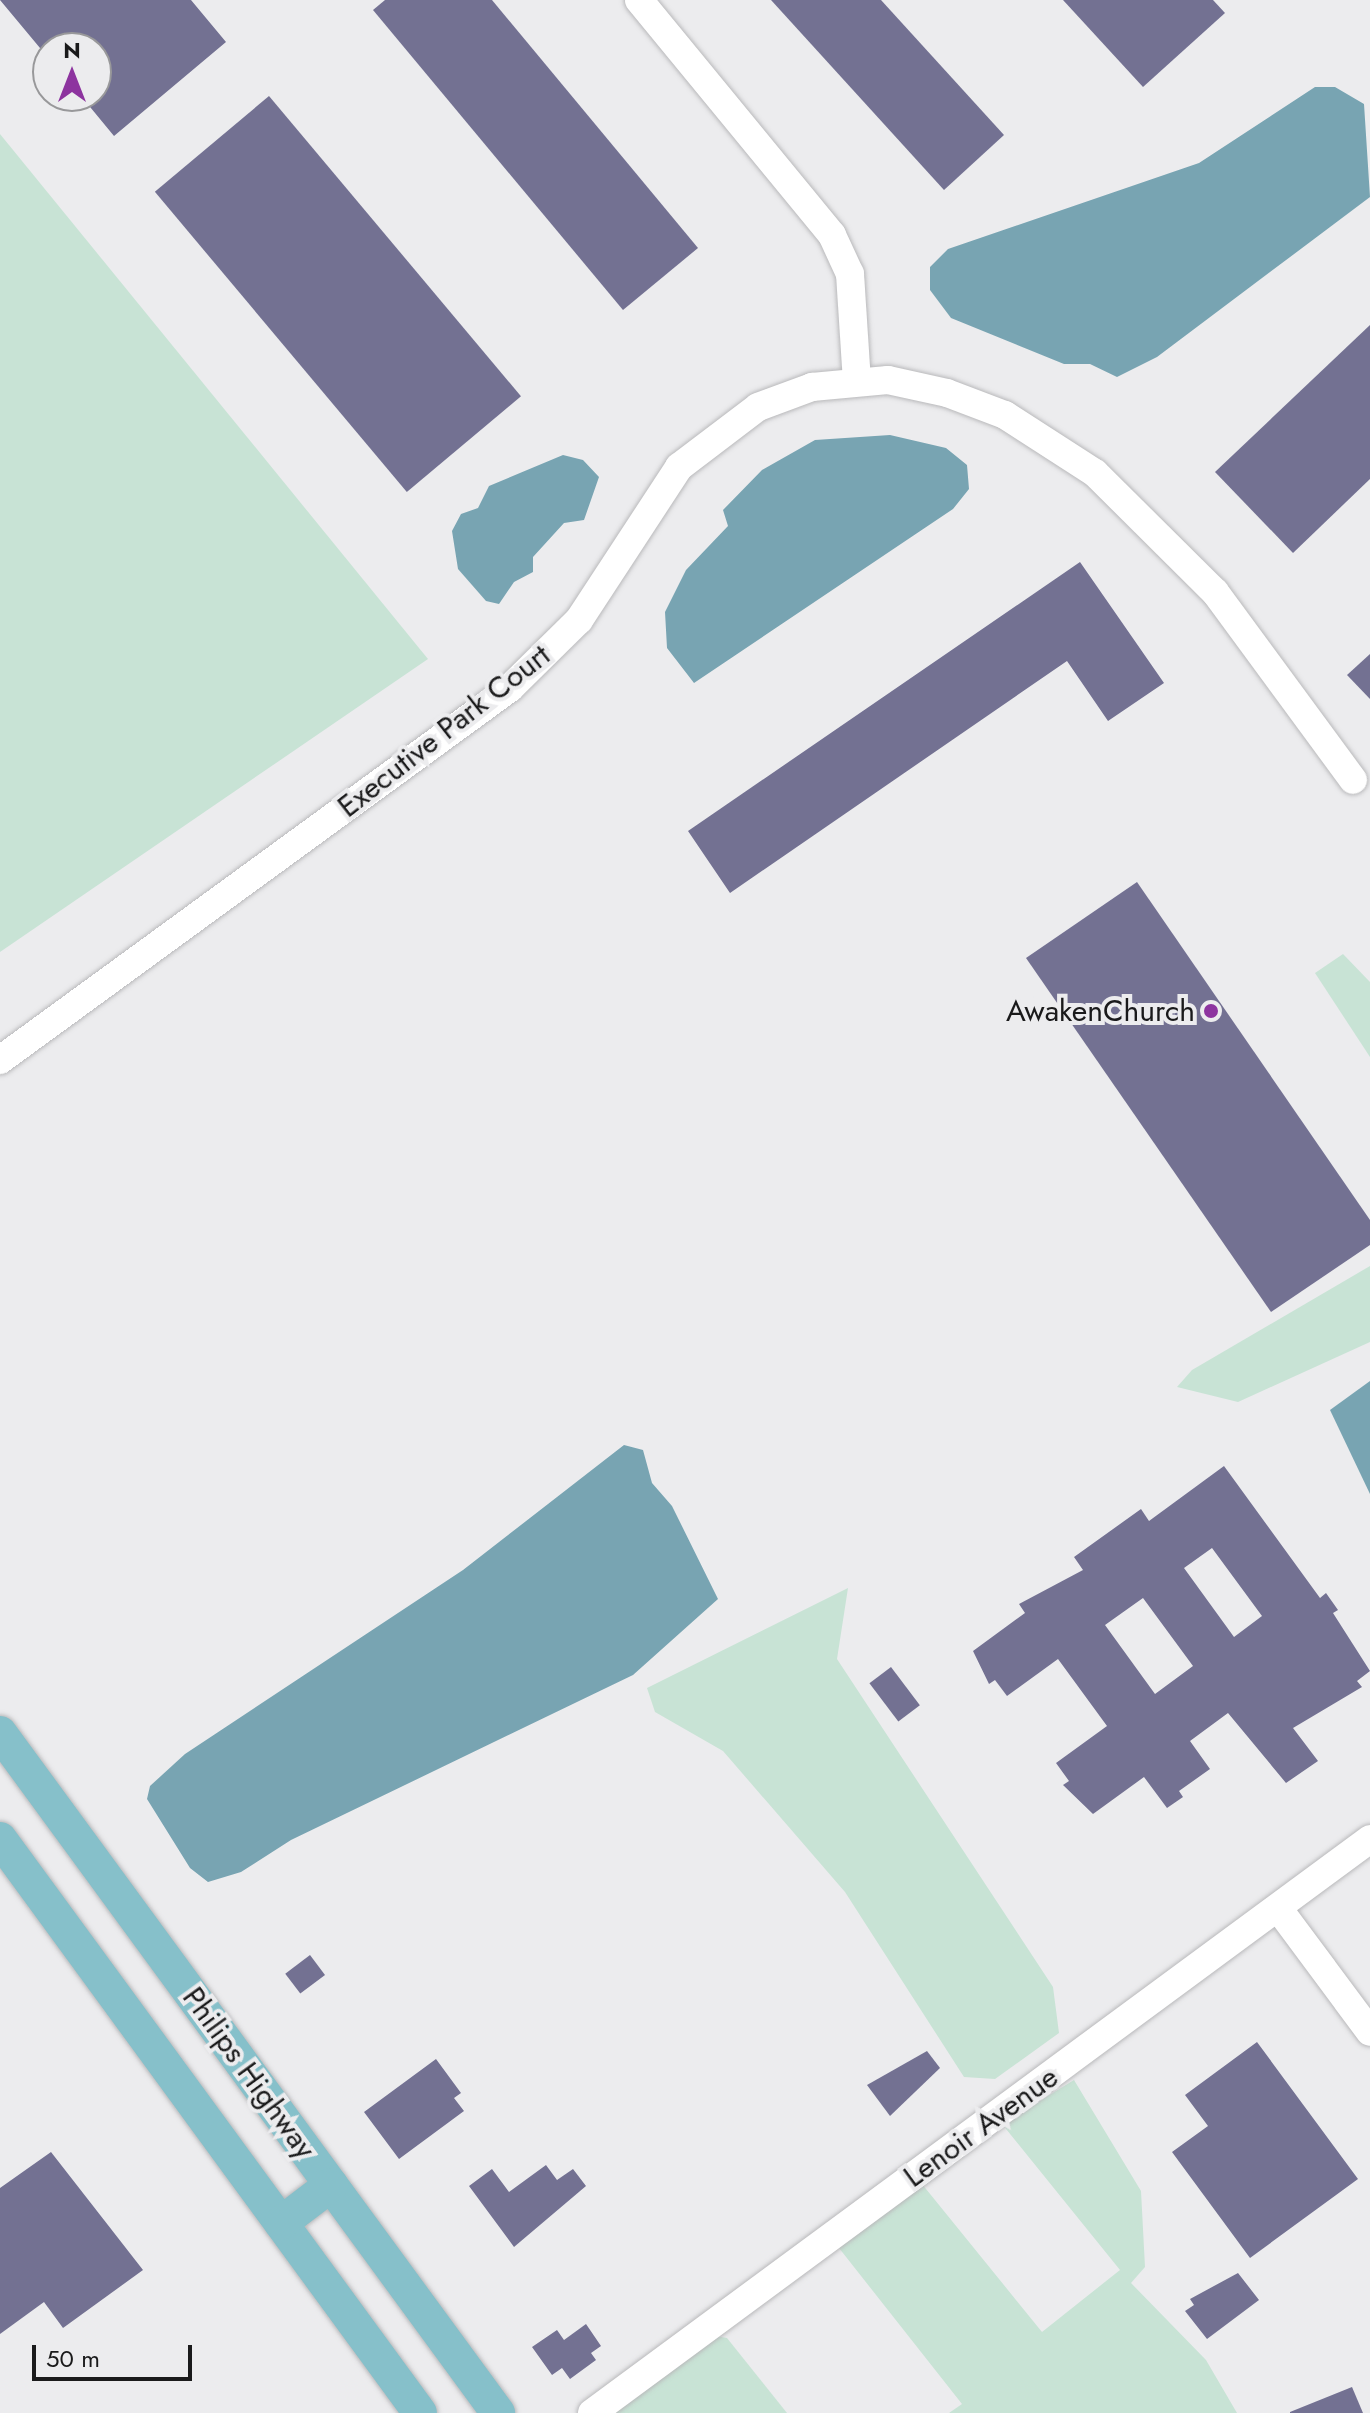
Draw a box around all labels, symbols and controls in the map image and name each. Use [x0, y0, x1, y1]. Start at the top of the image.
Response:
north arrow [32, 32, 112, 112]
text: N [63, 34, 81, 66]
street label: Executive Park Court [331, 637, 557, 825]
place label: AwakenChurch [1006, 993, 1195, 1029]
marker: AwakenChurch [1202, 1002, 1220, 1020]
street label: Philips Highway [175, 1980, 323, 2166]
street label: Lenoir Avenue [897, 2059, 1065, 2195]
scale bar [36, 2329, 196, 2379]
text: 50 m [46, 2341, 100, 2376]

